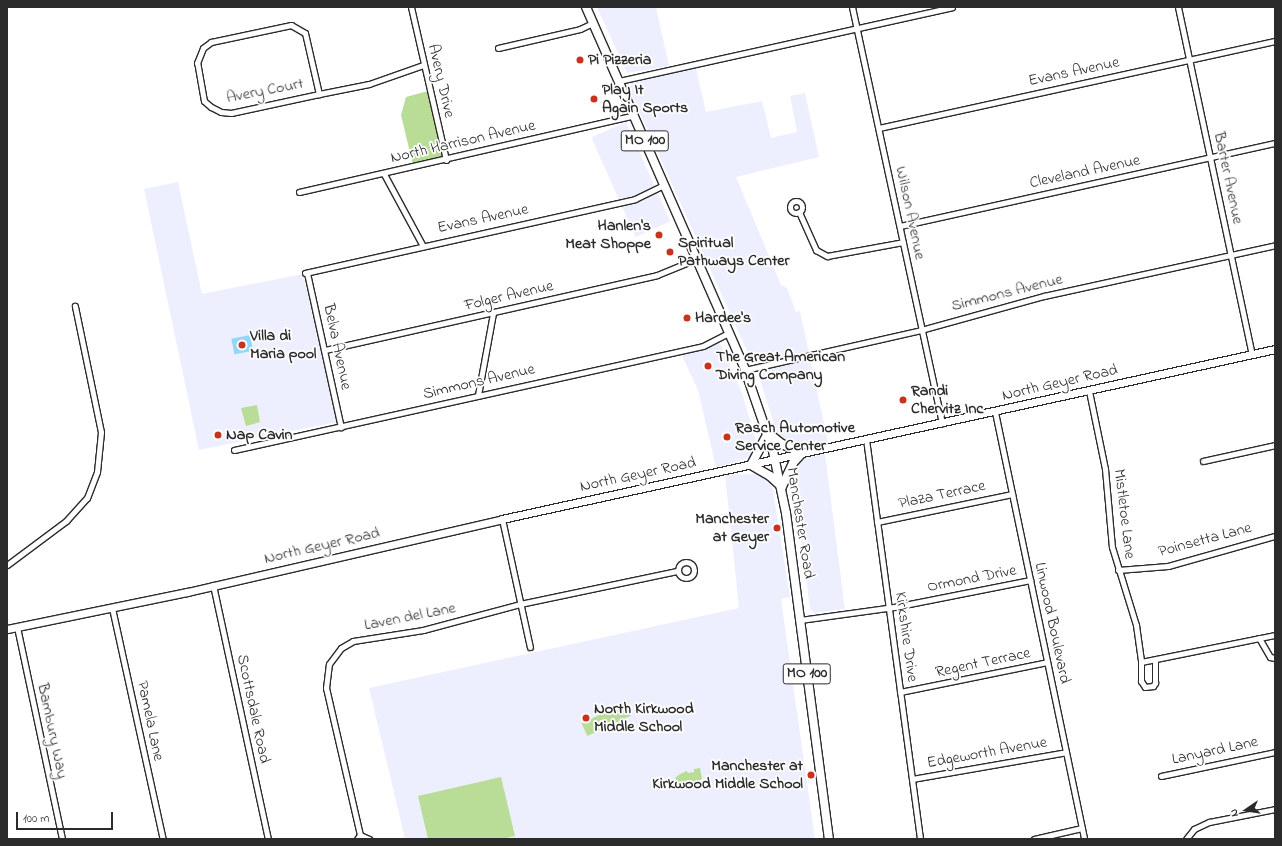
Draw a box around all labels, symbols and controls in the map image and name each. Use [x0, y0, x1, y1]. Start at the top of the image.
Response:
street label: Avery Drive [423, 42, 459, 120]
place label: Pi Pizzeria [588, 50, 651, 70]
street label: Evans Avenue [1027, 53, 1121, 91]
marker: Pi Pizzeria [575, 55, 585, 65]
street label: Avery Court [225, 74, 305, 108]
place label: Play It Again Sports [602, 80, 688, 118]
marker: Play It Again Sports [589, 94, 599, 104]
street label: North Harrison Avenue [389, 116, 537, 168]
road number: MO 100 [620, 128, 670, 154]
street label: Barter Avenue [1209, 130, 1247, 226]
street label: Cleveland Avenue [1028, 151, 1142, 193]
street label: Wilson Avenue [891, 165, 929, 261]
street label: Evans Avenue [436, 200, 530, 238]
place label: Hanlen's Meat Shoppe [565, 216, 651, 254]
marker: Hanlen's Meat Shoppe [654, 230, 664, 240]
place label: Spiritual Pathways Center [678, 233, 789, 271]
marker: Spiritual Pathways Center [665, 247, 675, 257]
street label: Simmons Avenue [949, 270, 1065, 316]
street label: Folger Avenue [463, 276, 555, 316]
street label: Belva Avenue [319, 302, 355, 392]
place label: Hardee's [695, 308, 751, 328]
marker: Hardee's [682, 313, 692, 323]
place label: Villa di Maria pool [250, 326, 316, 364]
marker: Villa di Maria pool [237, 340, 247, 350]
place label: The Great American Diving Company [716, 347, 845, 385]
street label: Simmons Avenue [421, 360, 537, 404]
street label: North Geyer Road [1000, 360, 1120, 406]
marker: The Great American Diving Company [703, 361, 713, 371]
place label: Randi Chervitz Inc [911, 381, 983, 419]
marker: Randi Chervitz Inc [898, 395, 908, 405]
place label: Rasch Automotive Service Center [735, 418, 855, 456]
place label: Nap Cavin [226, 425, 293, 445]
marker: Nap Cavin [213, 430, 223, 440]
marker: Rasch Automotive Service Center [722, 432, 732, 442]
street label: North Geyer Road [578, 453, 698, 497]
street label: Manchester Road [782, 466, 818, 580]
street label: Mistletoe Lane [1109, 468, 1139, 560]
street label: Plaza Terrace [897, 476, 987, 514]
place label: Manchester at Geyer [695, 509, 769, 547]
street label: Poinsetta Lane [1156, 518, 1254, 562]
street label: North Geyer Road [262, 523, 382, 569]
marker: Manchester at Geyer [772, 523, 782, 533]
street label: Ormond Drive [926, 561, 1018, 597]
street label: Linwood Boulevard [1030, 561, 1074, 685]
street label: Kirkshire Drive [890, 591, 922, 683]
street label: Laven del Lane [363, 599, 457, 635]
street label: Regent Terrace [934, 644, 1032, 682]
street label: Scottsdale Road [232, 653, 274, 765]
road number: MO 100 [782, 661, 832, 687]
street label: Pamela Lane [132, 679, 168, 763]
street label: Bambury Way [33, 681, 71, 781]
place label: North Kirkwood Middle School [594, 699, 694, 737]
marker: North Kirkwood Middle School [581, 713, 591, 723]
street label: Edgeworth Avenue [926, 733, 1048, 773]
street label: Lanyard Lane [1170, 733, 1260, 769]
place label: Manchester at Kirkwood Middle School [652, 756, 803, 794]
marker: Manchester at Kirkwood Middle School [806, 770, 816, 780]
north arrow [1226, 790, 1266, 830]
scale bar [18, 804, 115, 830]
text: N [1226, 807, 1243, 818]
text: 100 m [23, 810, 50, 828]

